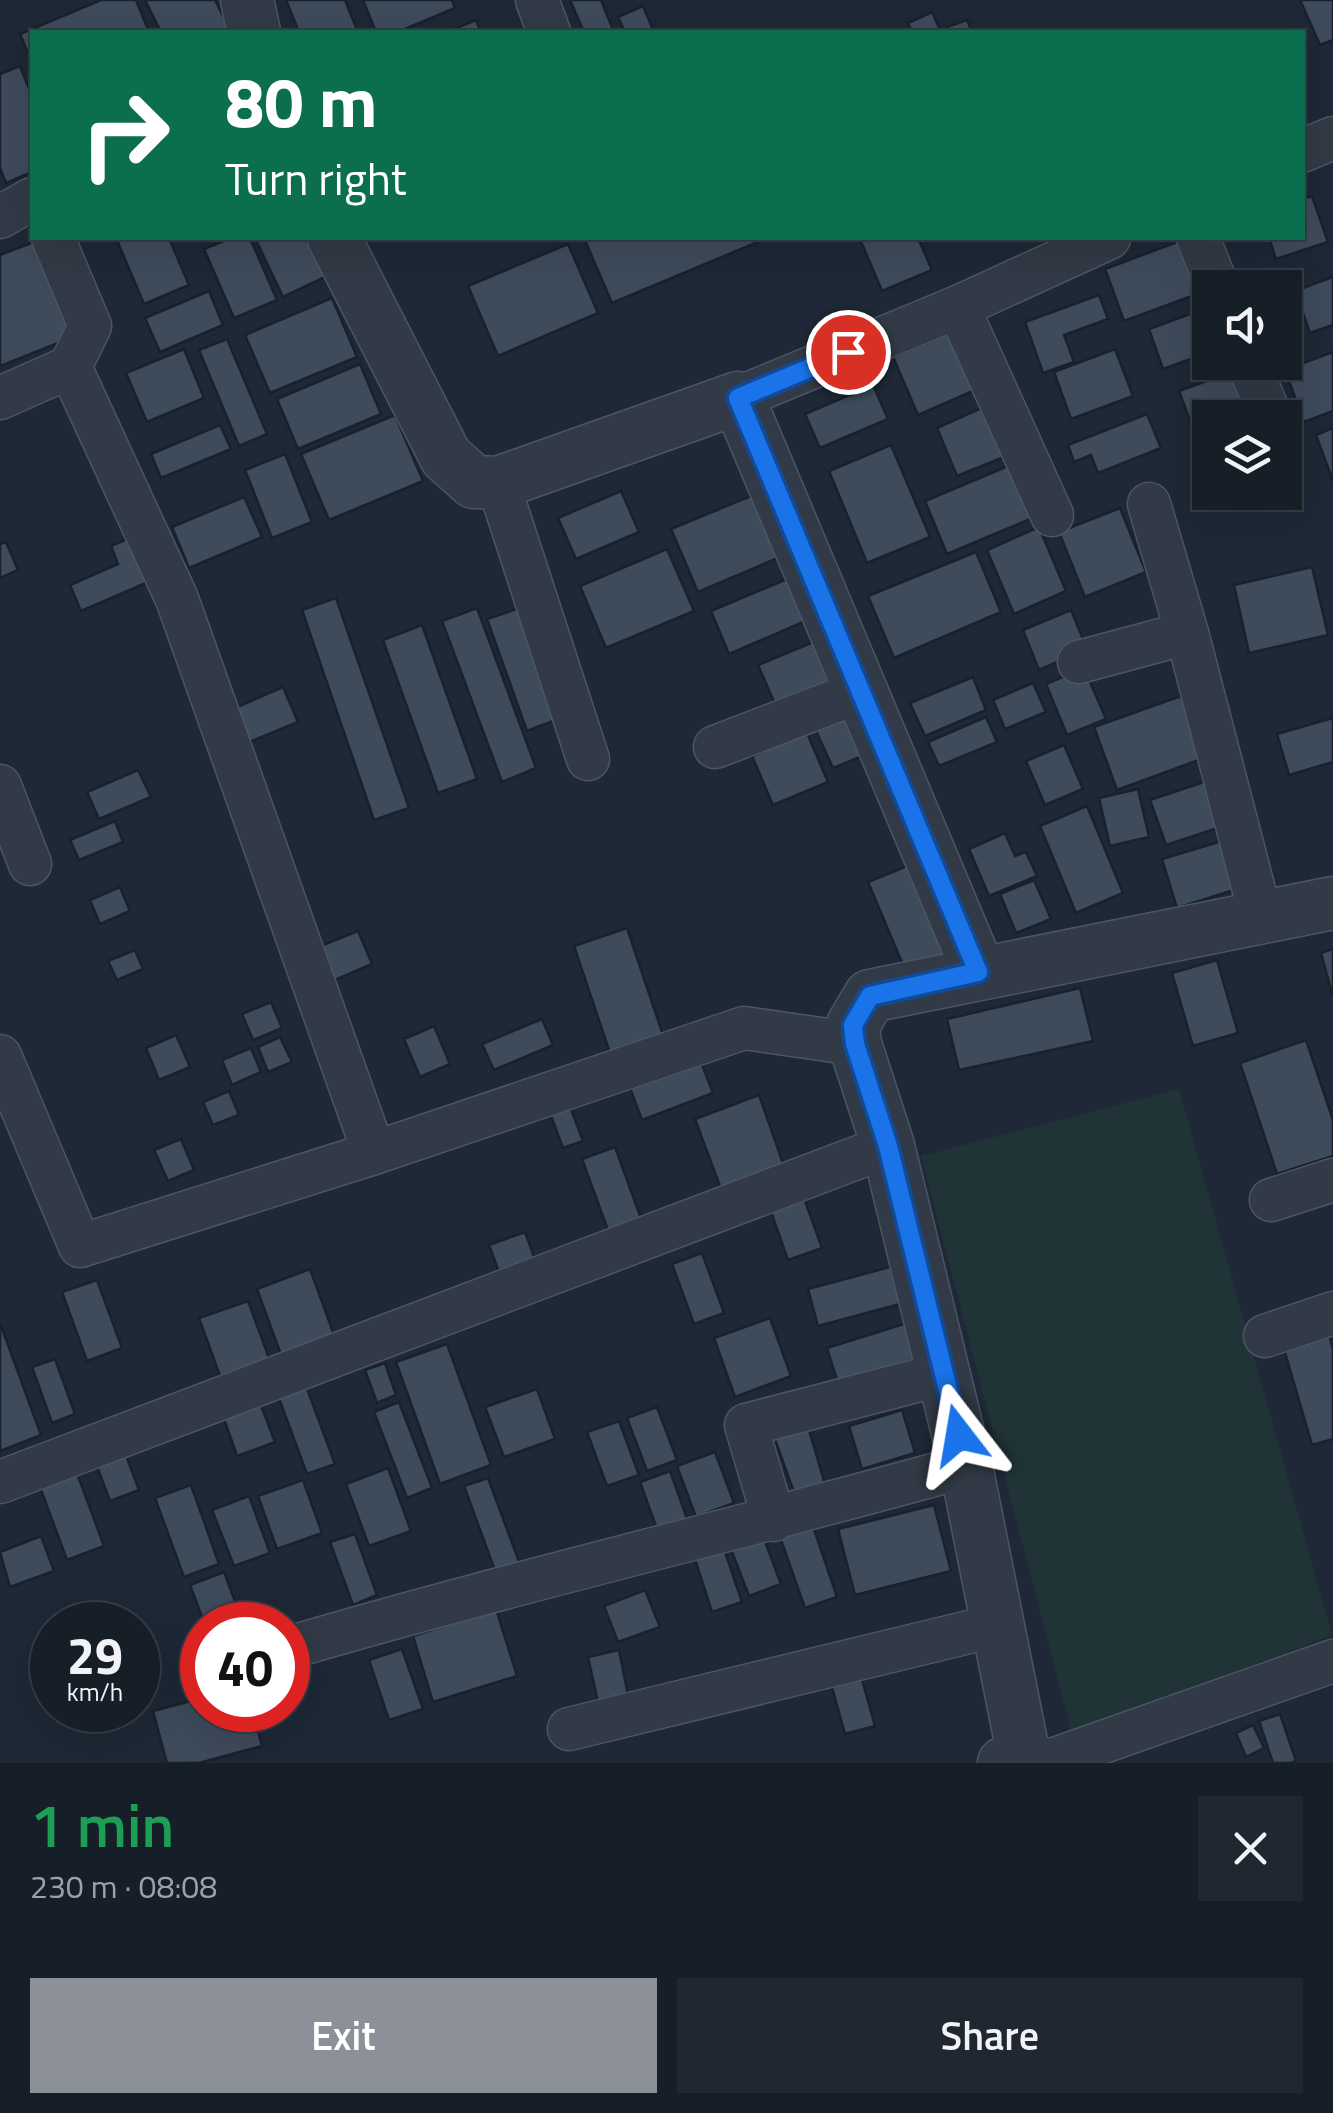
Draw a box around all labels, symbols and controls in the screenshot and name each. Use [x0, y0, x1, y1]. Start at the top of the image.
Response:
text: 80 m [225, 48, 378, 154]
icon: right [60, 70, 190, 200]
text: Turn right [225, 144, 407, 212]
map controls [1192, 270, 1302, 510]
button: sound [1192, 270, 1302, 380]
pin [806, 310, 891, 395]
icon: arrive [821, 325, 876, 380]
button: layers [1192, 400, 1302, 510]
position arrow [907, 1383, 1011, 1487]
speed limit sign: 40 [180, 1602, 310, 1732]
text: 29 [67, 1617, 123, 1693]
text: km/h [67, 1673, 123, 1711]
text: 1 min [30, 1779, 174, 1870]
button: close [1198, 1796, 1303, 1901]
text: 230 m · 08:08 [30, 1862, 217, 1910]
button: Exit [30, 1978, 657, 2093]
button: Share [677, 1978, 1303, 2093]

